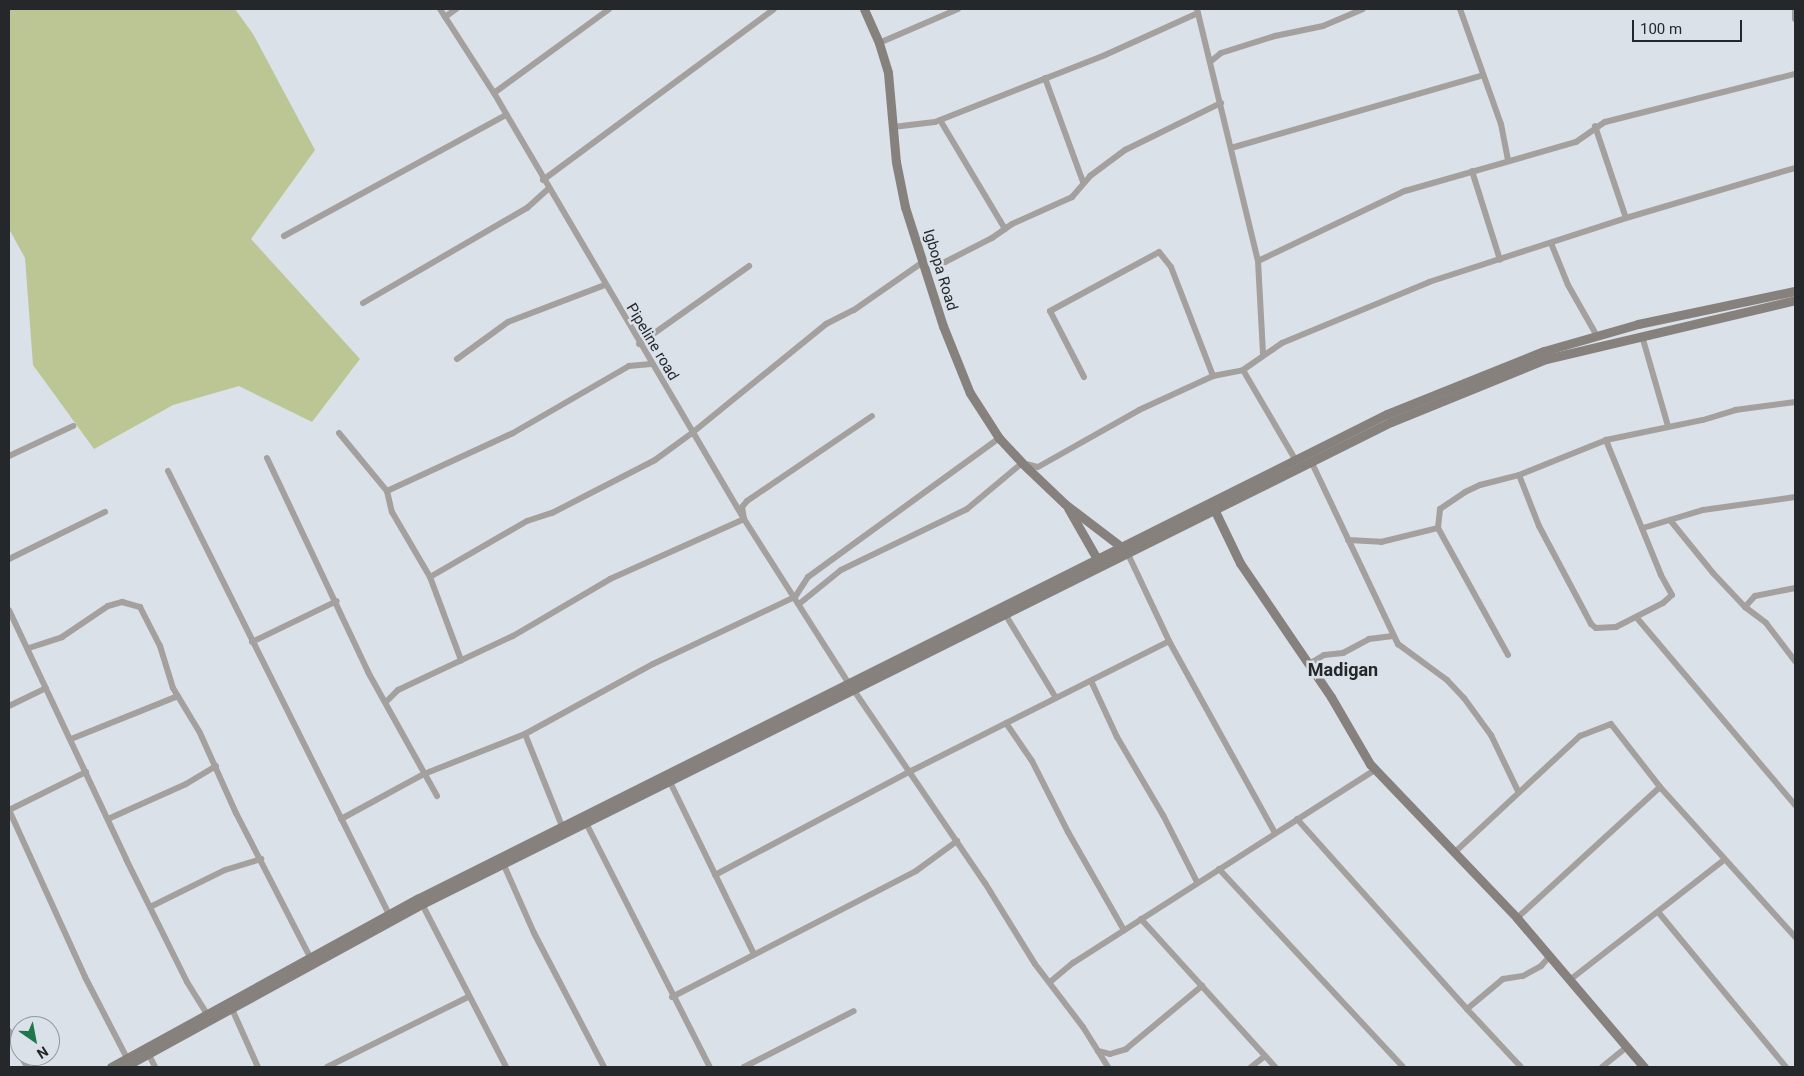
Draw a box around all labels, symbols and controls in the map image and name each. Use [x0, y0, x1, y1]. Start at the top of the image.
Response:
scale bar [1634, 10, 1744, 42]
text: 100 m [1640, 20, 1682, 38]
street label: Igbopa Road [919, 227, 961, 313]
street label: Pipeline road [622, 300, 682, 384]
district label: Madigan [1308, 659, 1378, 681]
north arrow [10, 1016, 60, 1066]
text: N [34, 1043, 51, 1062]

